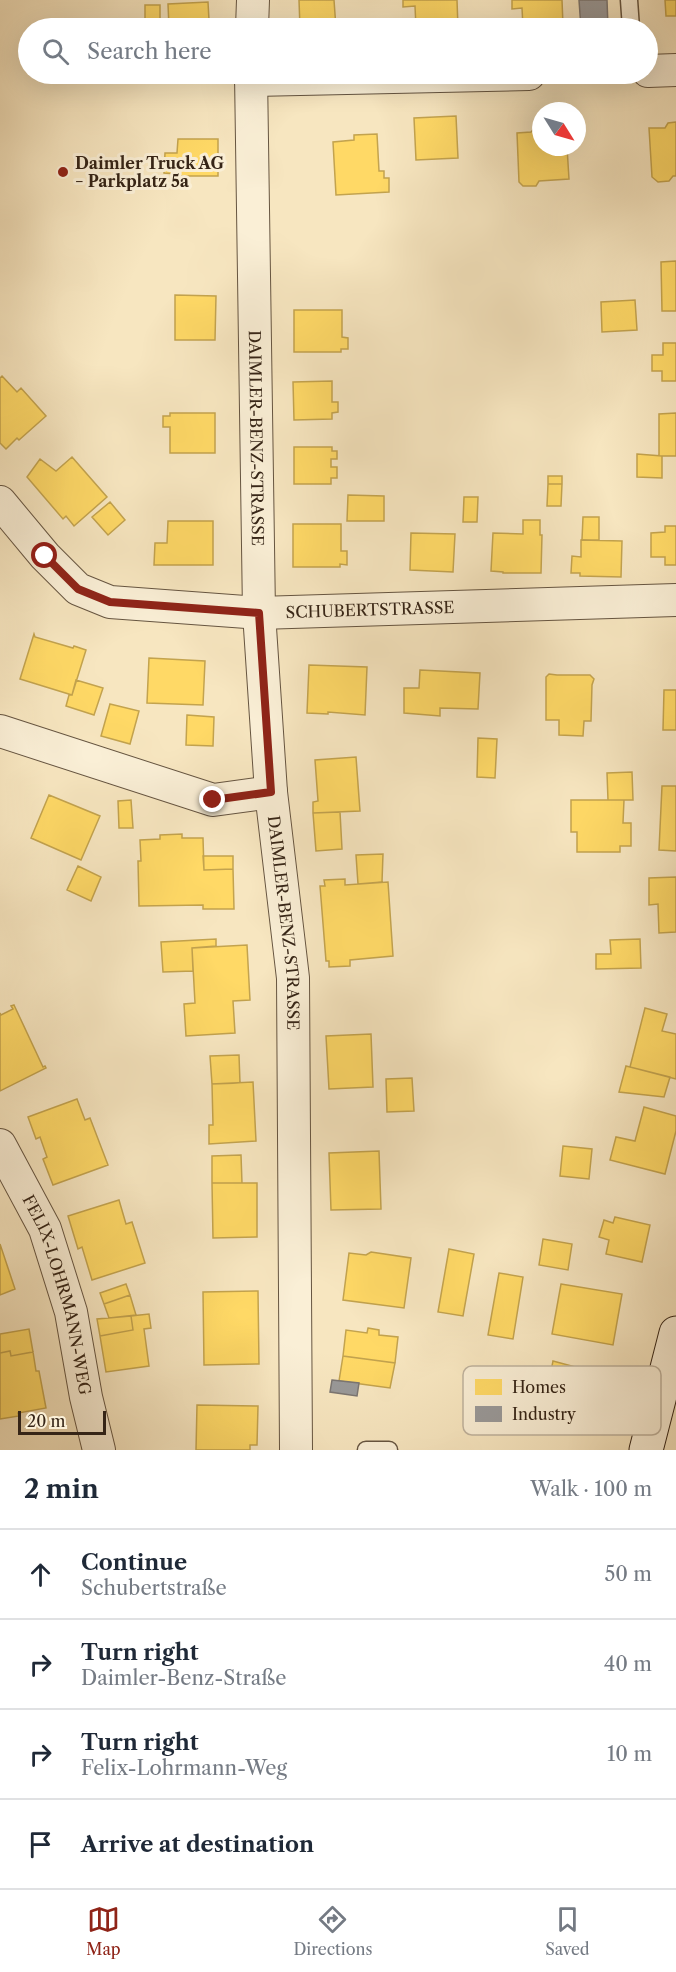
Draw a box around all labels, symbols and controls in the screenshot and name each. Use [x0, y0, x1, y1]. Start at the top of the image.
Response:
search box [18, 18, 658, 84]
icon: search [39, 35, 72, 68]
text: Search here [87, 38, 212, 65]
north arrow [532, 102, 586, 156]
place label: Daimler Truck AG − Parkplatz 5a [75, 153, 224, 191]
marker: Daimler Truck AG − Parkplatz 5a [56, 165, 70, 179]
street label: DAIMLER-BENZ-STRASSE [245, 330, 268, 546]
route start [31, 542, 57, 568]
street label: SCHUBERTSTRASSE [285, 597, 455, 622]
route end [199, 786, 225, 812]
street label: DAIMLER-BENZ-STRASSE [264, 814, 303, 1030]
street label: FELIX-LOHRMANN-WEG [18, 1191, 95, 1397]
legend [463, 1366, 661, 1435]
text: Homes [512, 1377, 566, 1397]
text: Industry [512, 1404, 577, 1424]
scale bar [18, 1408, 106, 1436]
text: 20 m [27, 1411, 66, 1431]
text: 2 min [24, 1473, 99, 1505]
text: Walk · 100 m [530, 1477, 652, 1501]
text: Continue [81, 1549, 187, 1576]
icon: ahead [24, 1558, 57, 1591]
text: 50 m [605, 1562, 652, 1586]
text: Schubertstraße [81, 1576, 227, 1600]
text: Turn right [81, 1639, 199, 1666]
icon: right [24, 1648, 57, 1681]
text: 40 m [604, 1652, 652, 1676]
text: Daimler-Benz-Straße [81, 1666, 286, 1690]
text: Turn right [81, 1729, 199, 1756]
icon: right [24, 1738, 57, 1771]
text: 10 m [607, 1742, 652, 1766]
text: Felix-Lohrmann-Weg [81, 1756, 287, 1780]
icon: arrive [24, 1828, 57, 1861]
text: Arrive at destination [81, 1831, 314, 1858]
tab: Map [86, 1903, 121, 1959]
tab: Directions [293, 1903, 372, 1959]
tab: Saved [545, 1903, 590, 1959]

